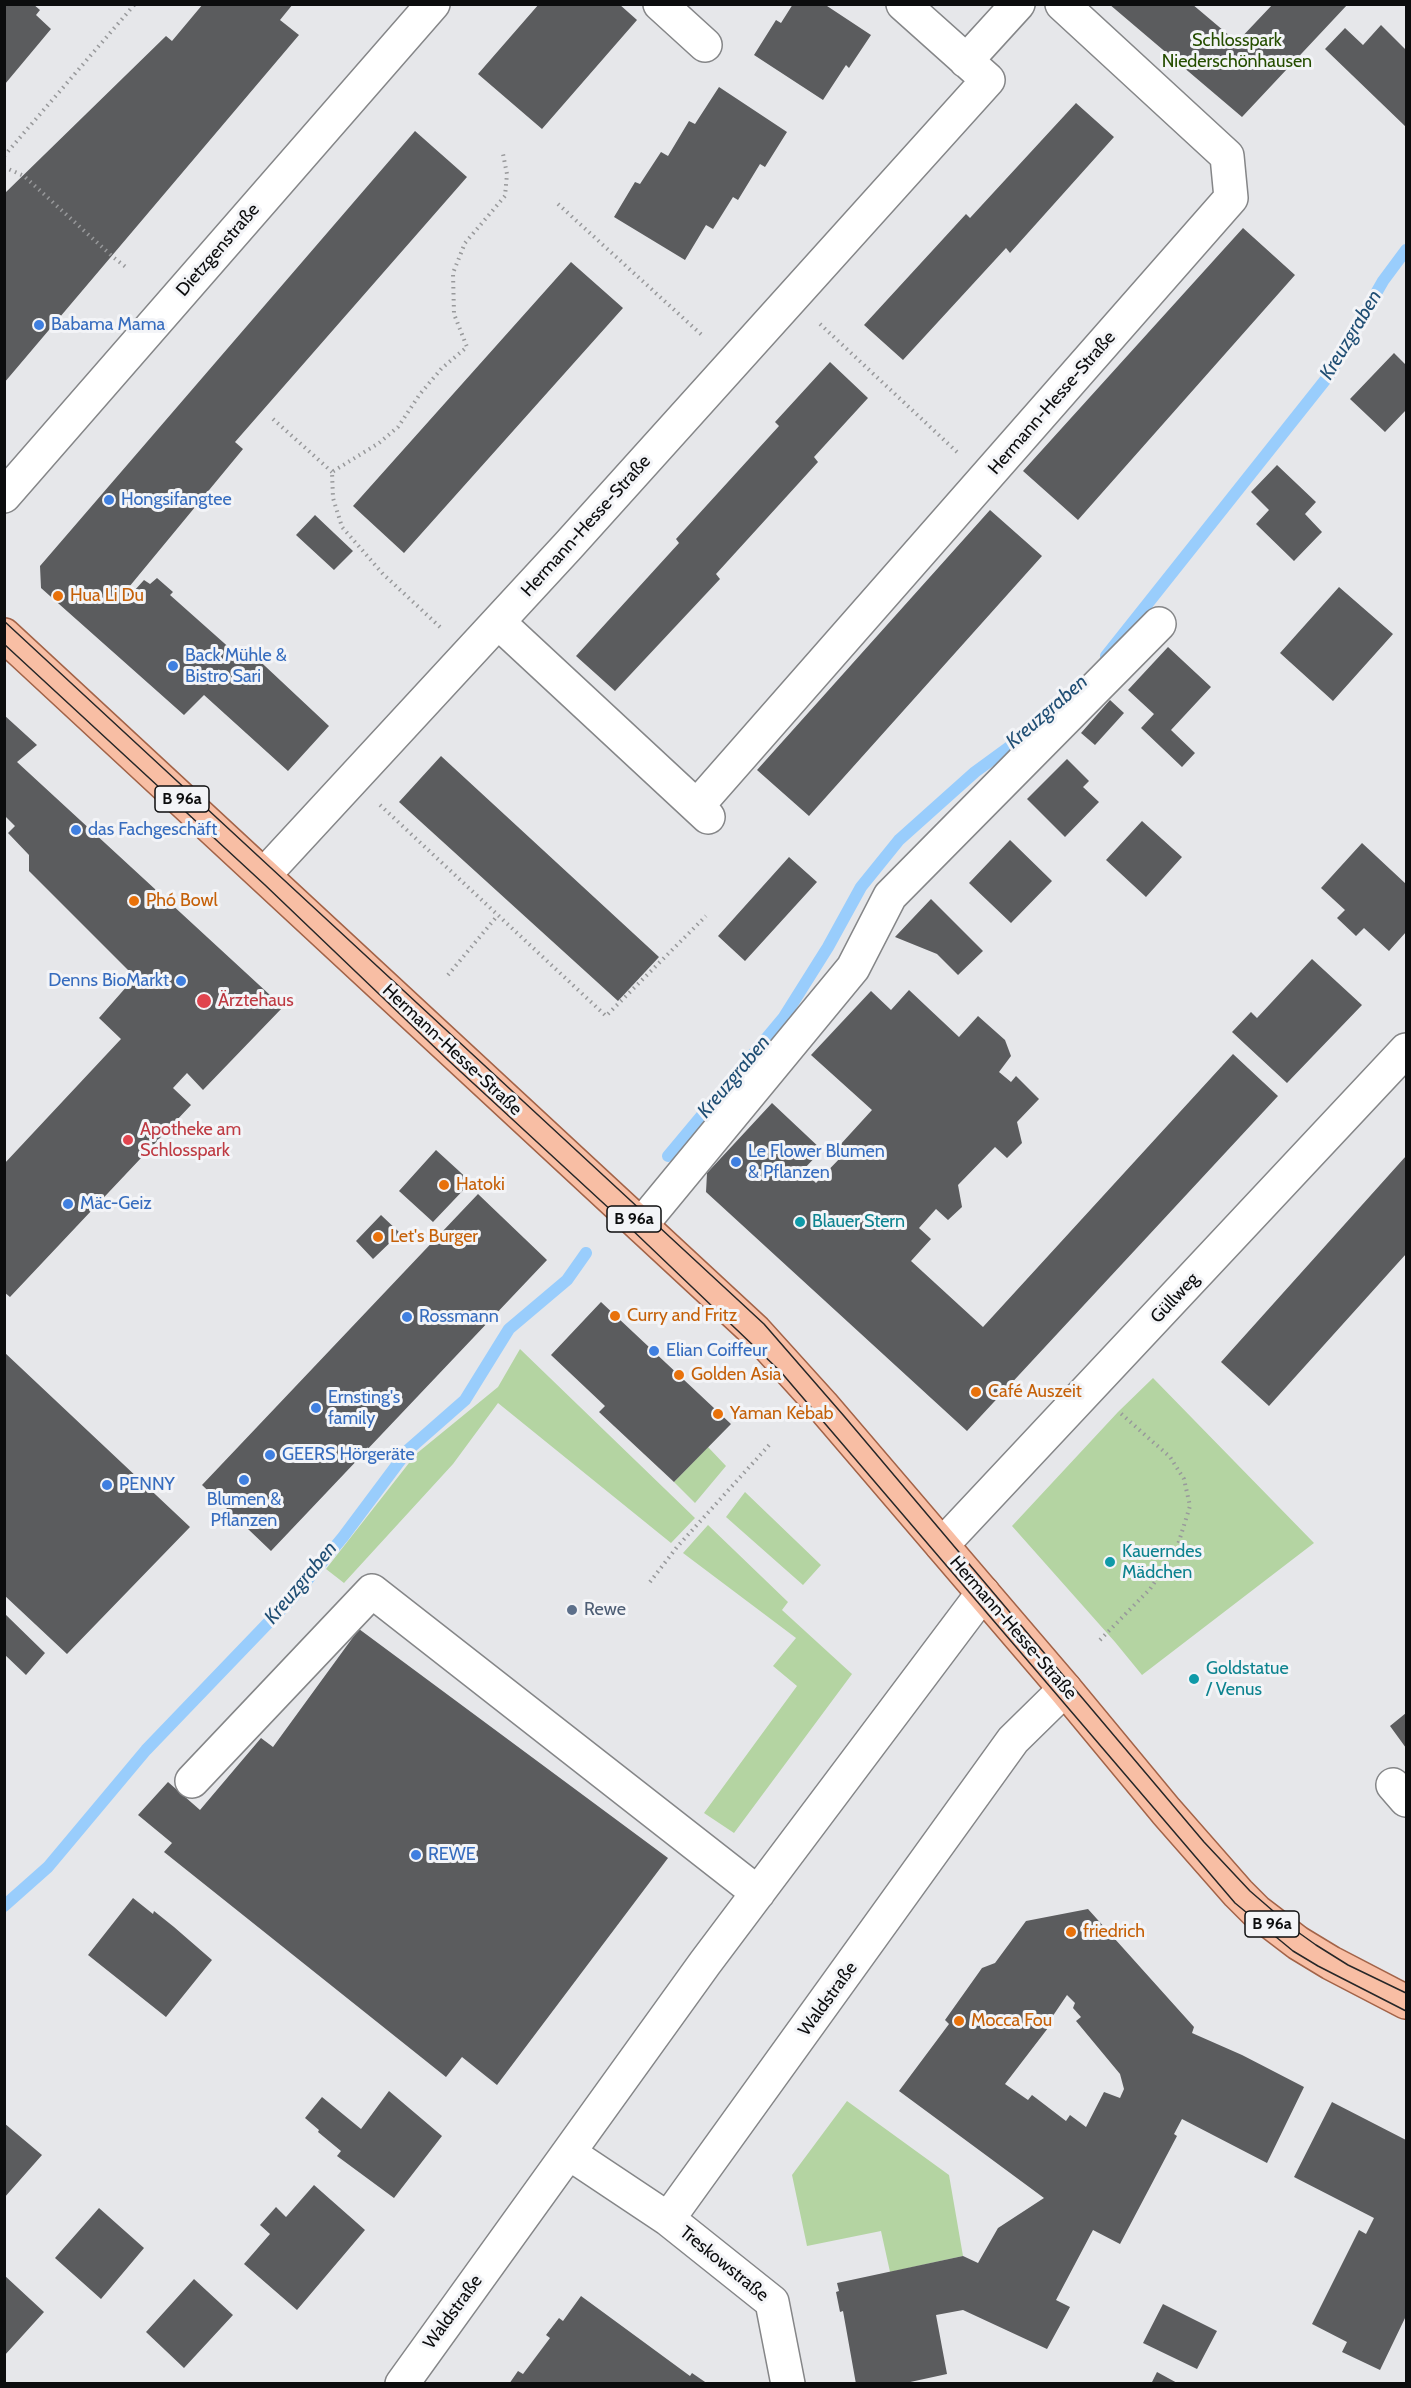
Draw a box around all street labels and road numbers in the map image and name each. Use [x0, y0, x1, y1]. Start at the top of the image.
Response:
street label: Dietzgenstraße [172, 199, 264, 301]
street label: Hermann-Hesse-Straße [984, 327, 1120, 479]
street label: Hermann-Hesse-Straße [517, 451, 655, 601]
road number: B 96a [155, 786, 209, 812]
street label: Hermann-Hesse-Straße [378, 980, 526, 1120]
road number: B 96a [607, 1206, 661, 1232]
street label: Güllweg [1146, 1268, 1204, 1328]
street label: Hermann-Hesse-Straße [945, 1552, 1081, 1704]
road number: B 96a [1245, 1911, 1299, 1937]
street label: Waldstraße [794, 1958, 862, 2040]
street label: Treskowstraße [675, 2222, 773, 2306]
street label: Waldstraße [419, 2271, 487, 2353]

